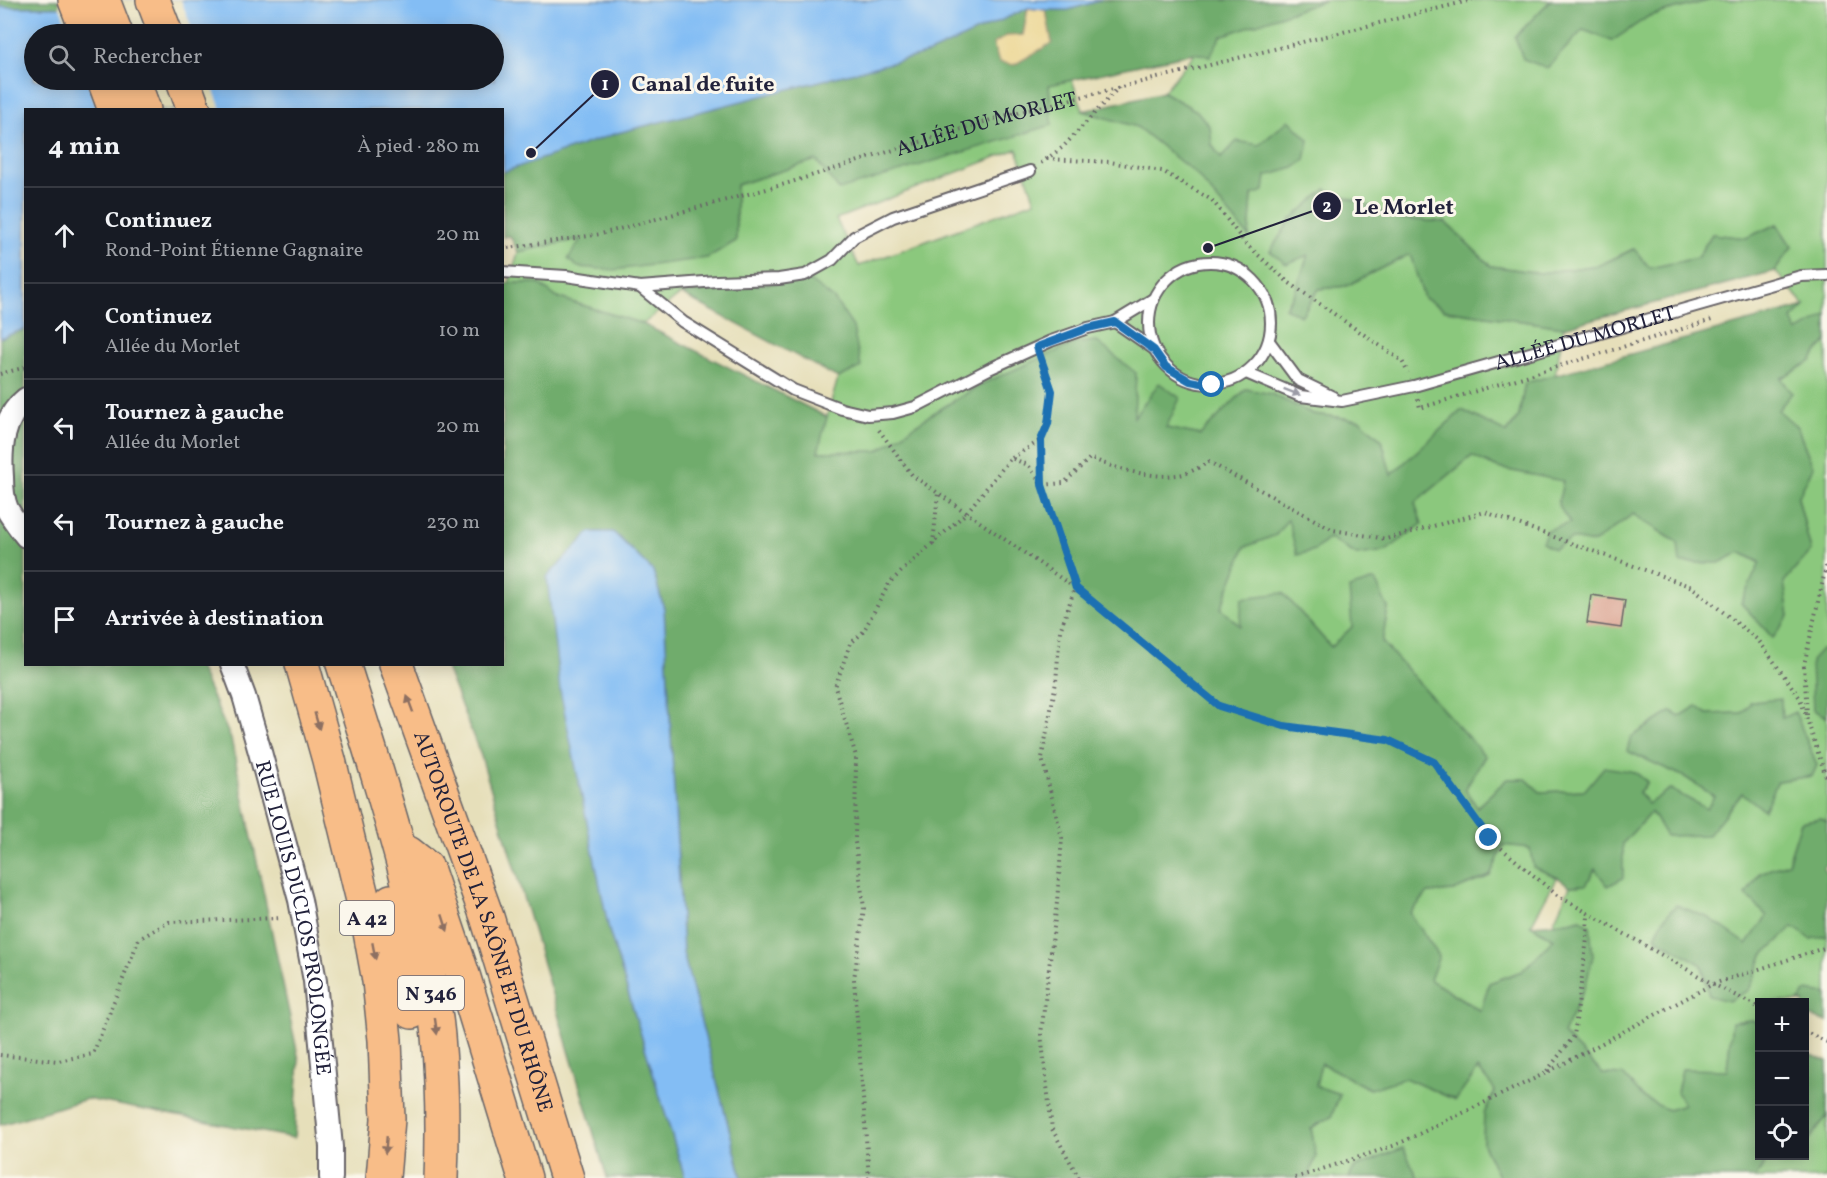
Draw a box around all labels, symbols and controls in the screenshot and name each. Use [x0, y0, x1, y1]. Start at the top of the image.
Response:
search box [24, 24, 504, 90]
icon: search [45, 41, 78, 74]
text: Rechercher [93, 42, 202, 73]
callout: Canal de fuite [590, 64, 787, 104]
text: Canal de fuite [632, 70, 774, 101]
text: 1 [601, 73, 609, 98]
street label: ALLÉE DU MORLET [893, 85, 1080, 165]
text: 4 min [48, 129, 120, 165]
text: À pied · 280 m [357, 133, 480, 161]
callout: Le Morlet [1312, 186, 1466, 226]
text: Le Morlet [1354, 193, 1454, 224]
text: 2 [1322, 195, 1332, 220]
text: Continuez [105, 206, 212, 237]
icon: ahead [48, 219, 81, 252]
text: 20 m [436, 221, 480, 249]
text: Rond-Point Étienne Gagnaire [105, 237, 363, 265]
street label: ALLÉE DU MORLET [1491, 299, 1679, 378]
text: Continuez [105, 302, 212, 333]
icon: ahead [48, 315, 81, 348]
text: 10 m [439, 317, 480, 345]
text: Allée du Morlet [105, 333, 240, 361]
route start [1198, 371, 1224, 397]
one-way arrow [1284, 387, 1302, 397]
text: Tournez à gauche [105, 398, 284, 429]
icon: left [48, 411, 81, 444]
text: 20 m [436, 413, 480, 441]
text: Allée du Morlet [105, 429, 240, 457]
icon: left [48, 507, 81, 540]
text: Tournez à gauche [105, 508, 284, 539]
text: 230 m [426, 509, 480, 537]
icon: arrive [48, 603, 81, 636]
text: Arrivée à destination [105, 604, 324, 635]
one-way arrow [404, 695, 414, 713]
one-way arrow [313, 712, 323, 730]
street label: AUTOROUTE DE LA SAÔNE ET DU RHÔNE [405, 727, 559, 1116]
street label: RUE LOUIS DUCLOS PROLONGÉE [247, 757, 337, 1077]
route end [1475, 824, 1501, 850]
road number: A 42 [340, 901, 394, 935]
one-way arrow [441, 914, 451, 932]
one-way arrow [370, 942, 379, 961]
road number: N 346 [398, 976, 464, 1010]
map controls [1755, 998, 1809, 1160]
button: + [1755, 998, 1809, 1052]
one-way arrow [432, 1017, 441, 1036]
button: − [1755, 1052, 1809, 1106]
button: locate [1755, 1106, 1809, 1160]
one-way arrow [381, 1136, 391, 1155]

